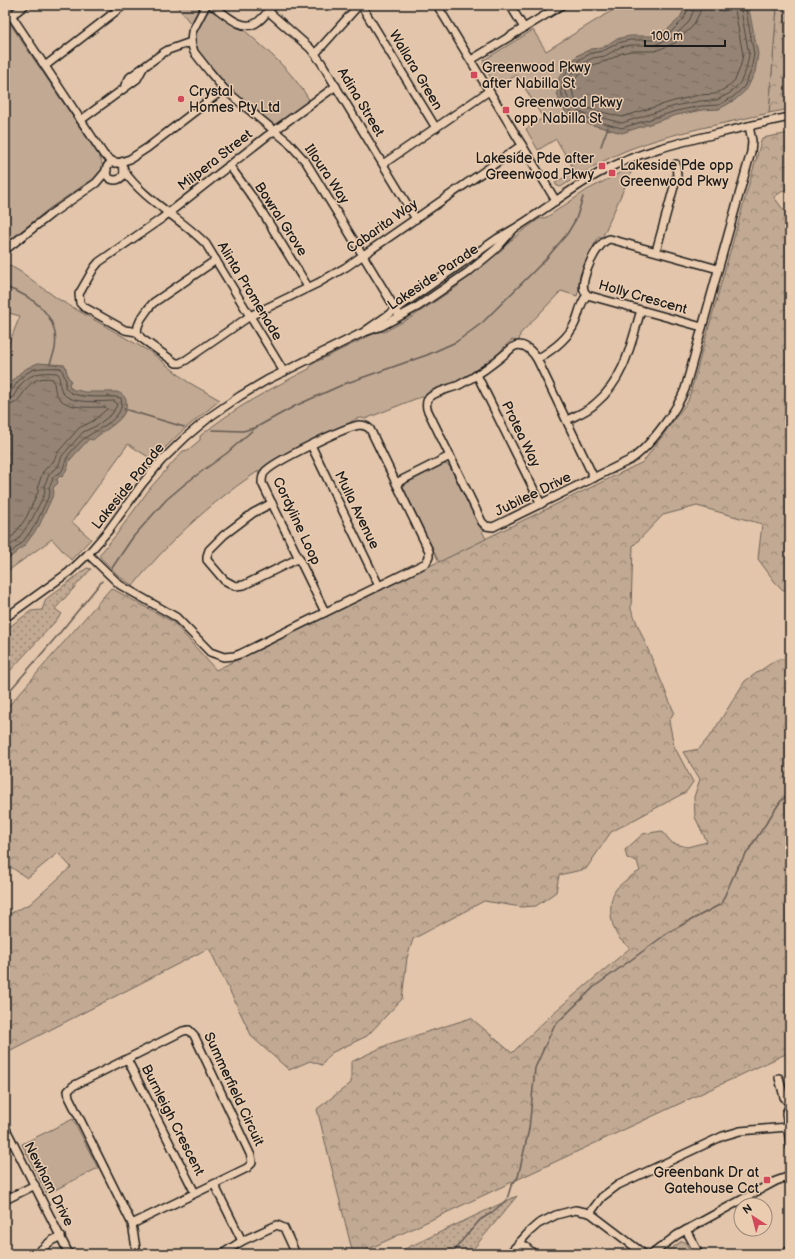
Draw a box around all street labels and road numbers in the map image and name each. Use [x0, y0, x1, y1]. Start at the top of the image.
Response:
street label: Wallara Green [385, 27, 447, 113]
street label: Adina Street [334, 64, 389, 140]
street label: Milpera Street [174, 125, 256, 194]
street label: Illoura Way [301, 141, 353, 208]
street label: Bowral Grove [251, 179, 311, 259]
street label: Cabarita Way [343, 195, 422, 257]
street label: Alinta Promenade [214, 239, 286, 343]
street label: Lakeside Parade [384, 240, 482, 314]
street label: Holly Crescent [597, 276, 690, 318]
street label: Protea Way [498, 398, 544, 470]
street label: Lakeside Parade [88, 439, 168, 533]
street label: Mulla Avenue [331, 468, 383, 552]
street label: Jubilee Drive [492, 468, 574, 520]
street label: Cordyline Loop [269, 474, 325, 568]
street label: Summerfield Circuit [200, 1029, 268, 1149]
street label: Burnleigh Crescent [138, 1062, 209, 1179]
street label: Newham Drive [21, 1139, 77, 1229]

